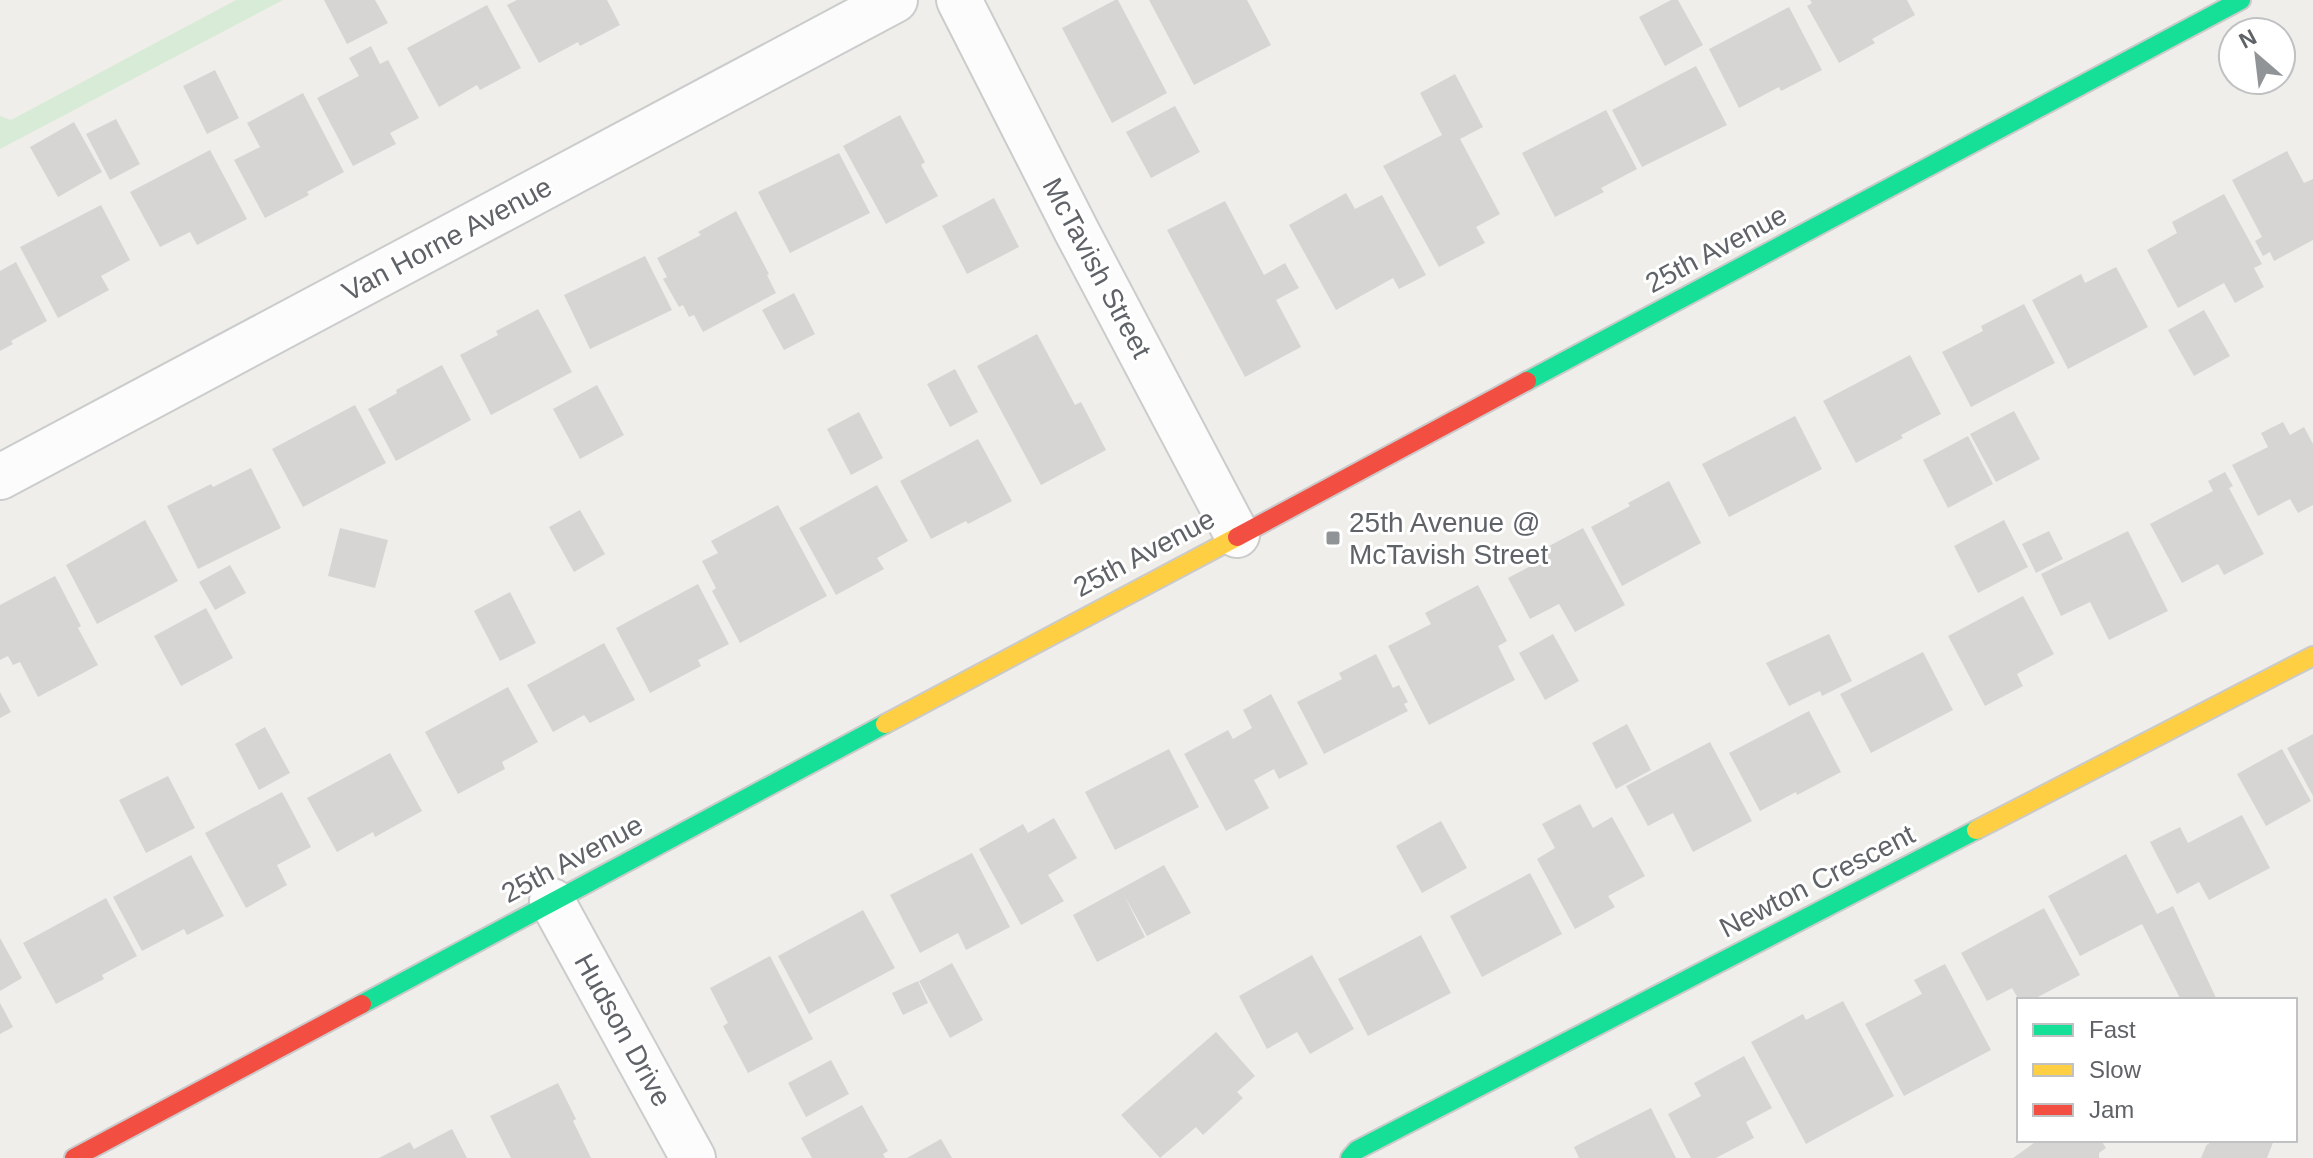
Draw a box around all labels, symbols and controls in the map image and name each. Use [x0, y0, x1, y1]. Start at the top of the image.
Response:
north arrow [2217, 16, 2297, 96]
text: N [2235, 24, 2261, 54]
street label: Van Horne Avenue [337, 171, 557, 307]
street label: McTavish Street [1037, 173, 1158, 363]
street label: 25th Avenue [1640, 199, 1792, 299]
street label: 25th Avenue [1068, 503, 1220, 603]
place label: 25th Avenue @ McTavish Street [1349, 507, 1548, 570]
marker: 25th Avenue @ McTavish Street [1324, 529, 1342, 547]
street label: 25th Avenue [496, 809, 648, 909]
street label: Newton Crescent [1714, 818, 1920, 944]
street label: Hudson Drive [568, 948, 678, 1112]
legend [2017, 998, 2297, 1142]
text: Fast [2089, 1016, 2136, 1043]
text: Slow [2089, 1056, 2142, 1083]
text: Jam [2089, 1096, 2134, 1123]

